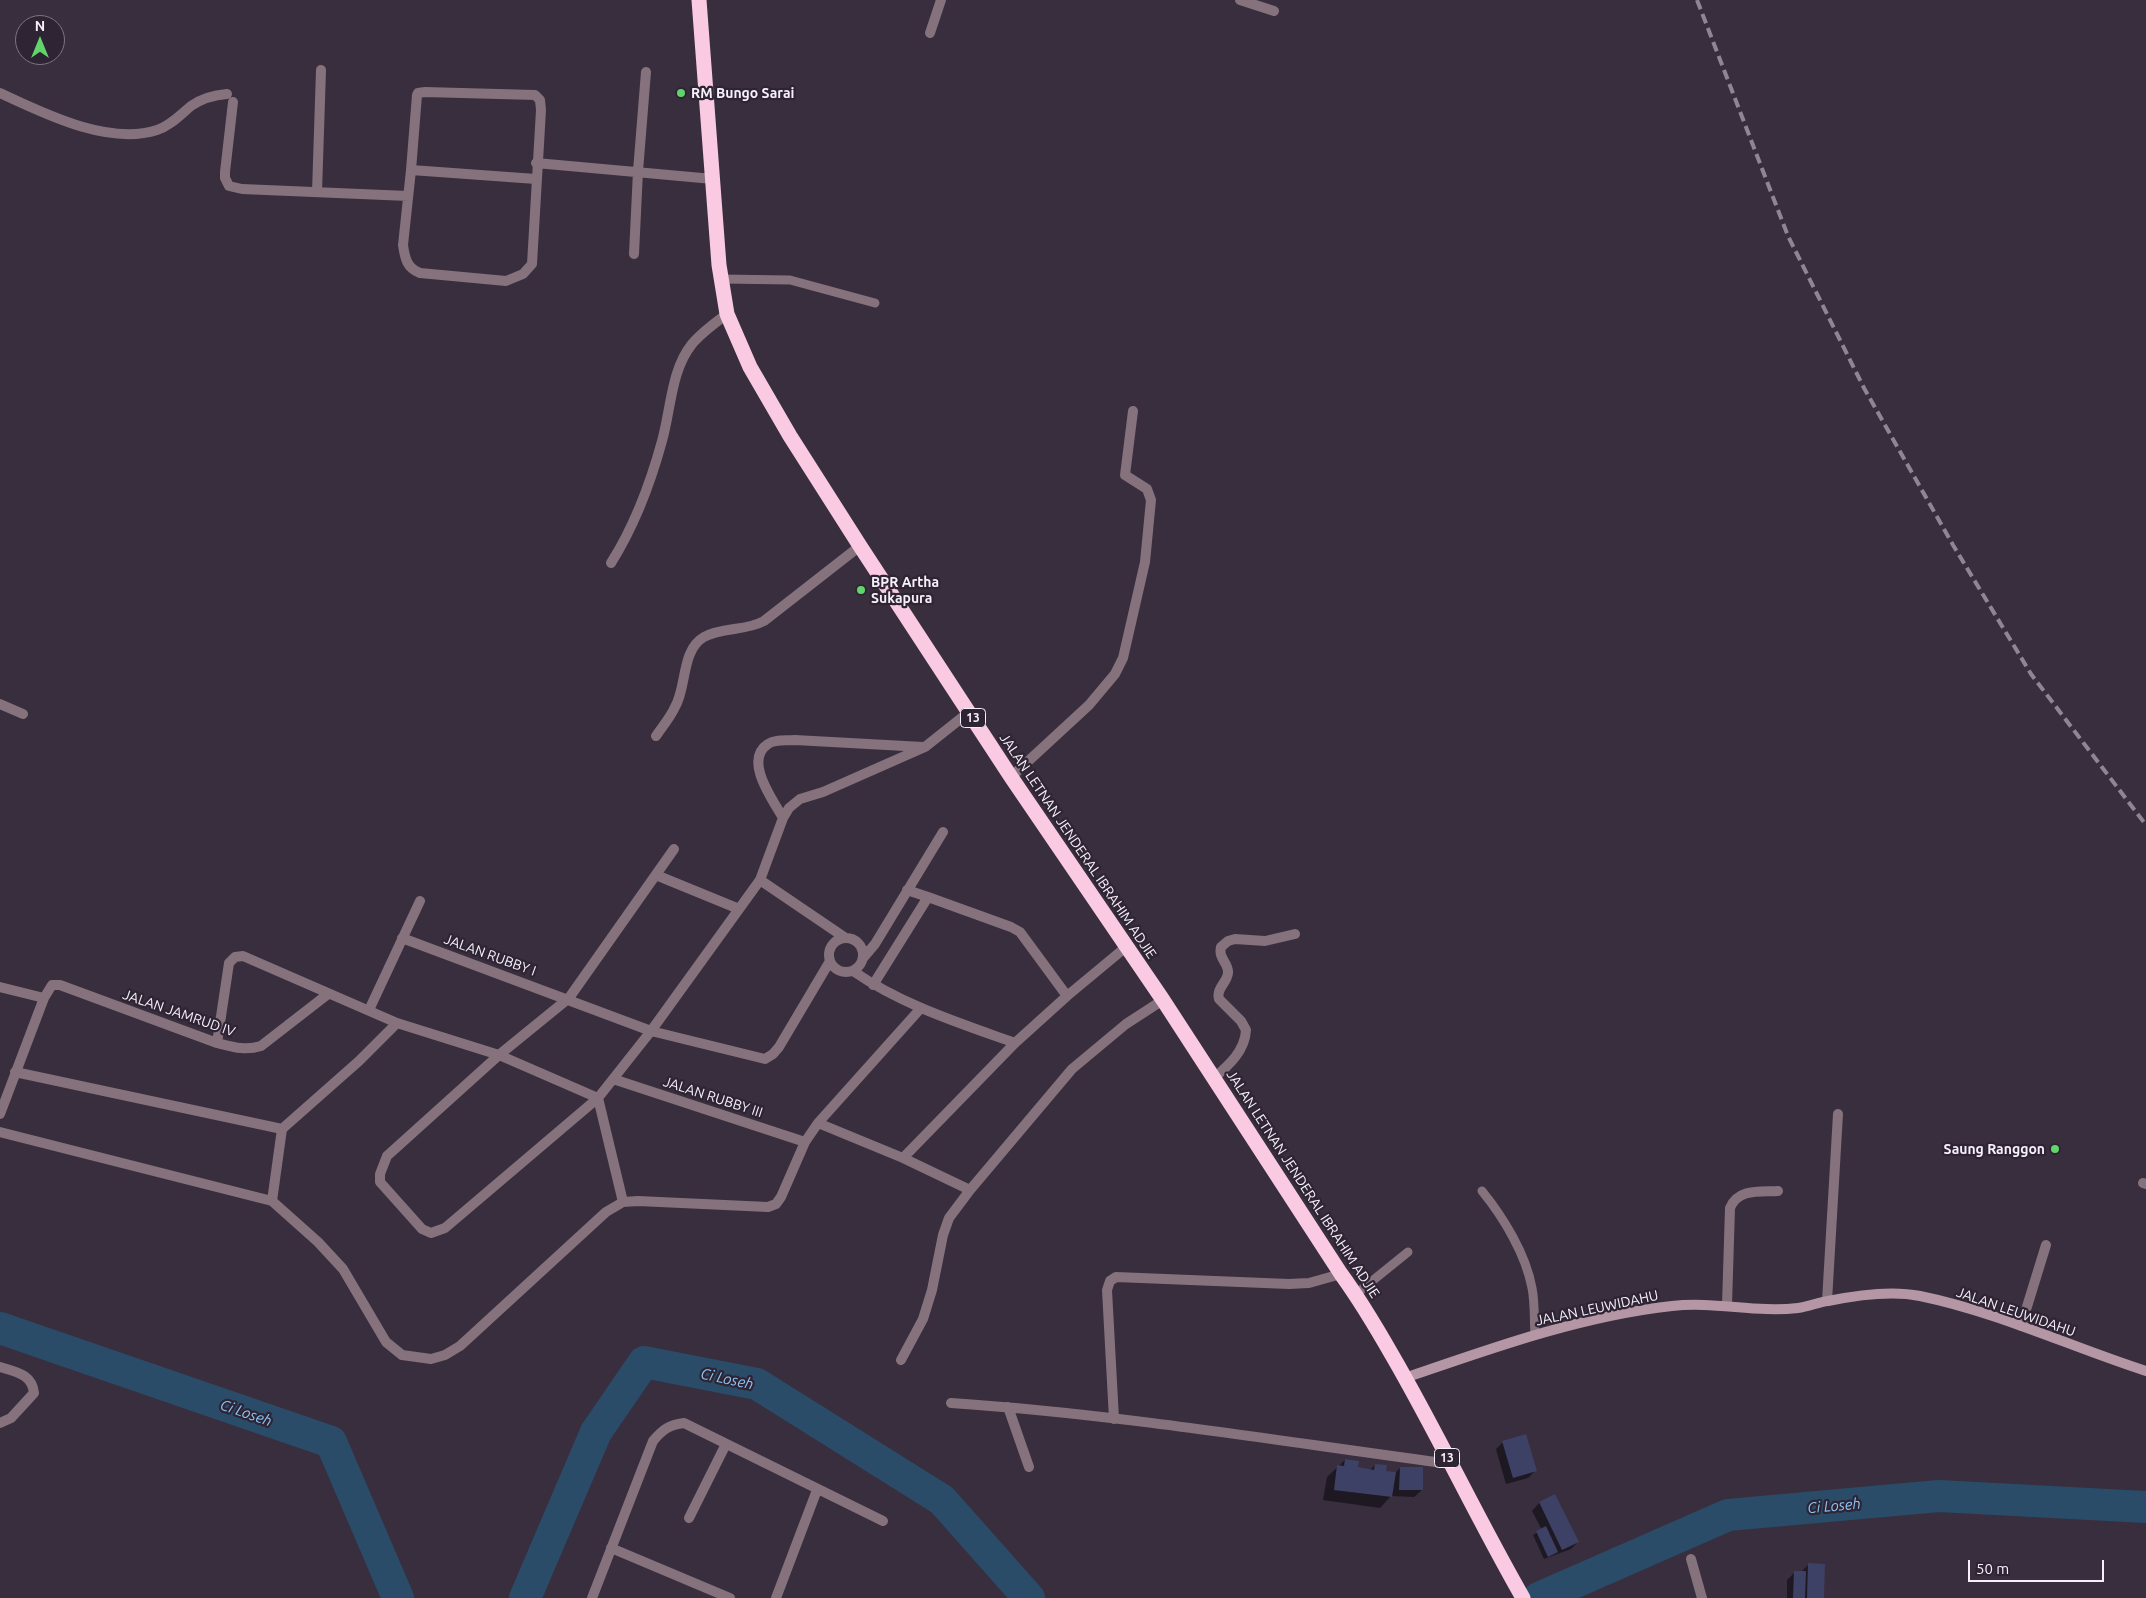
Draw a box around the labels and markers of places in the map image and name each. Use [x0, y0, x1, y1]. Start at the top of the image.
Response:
place label: RM Bungo Sarai [691, 85, 794, 101]
marker: RM Bungo Sarai [675, 87, 687, 99]
place label: BPR Artha Sukapura [871, 574, 939, 606]
marker: BPR Artha Sukapura [855, 584, 867, 596]
place label: Saung Ranggon [1944, 1141, 2045, 1157]
marker: Saung Ranggon [2049, 1143, 2061, 1155]

